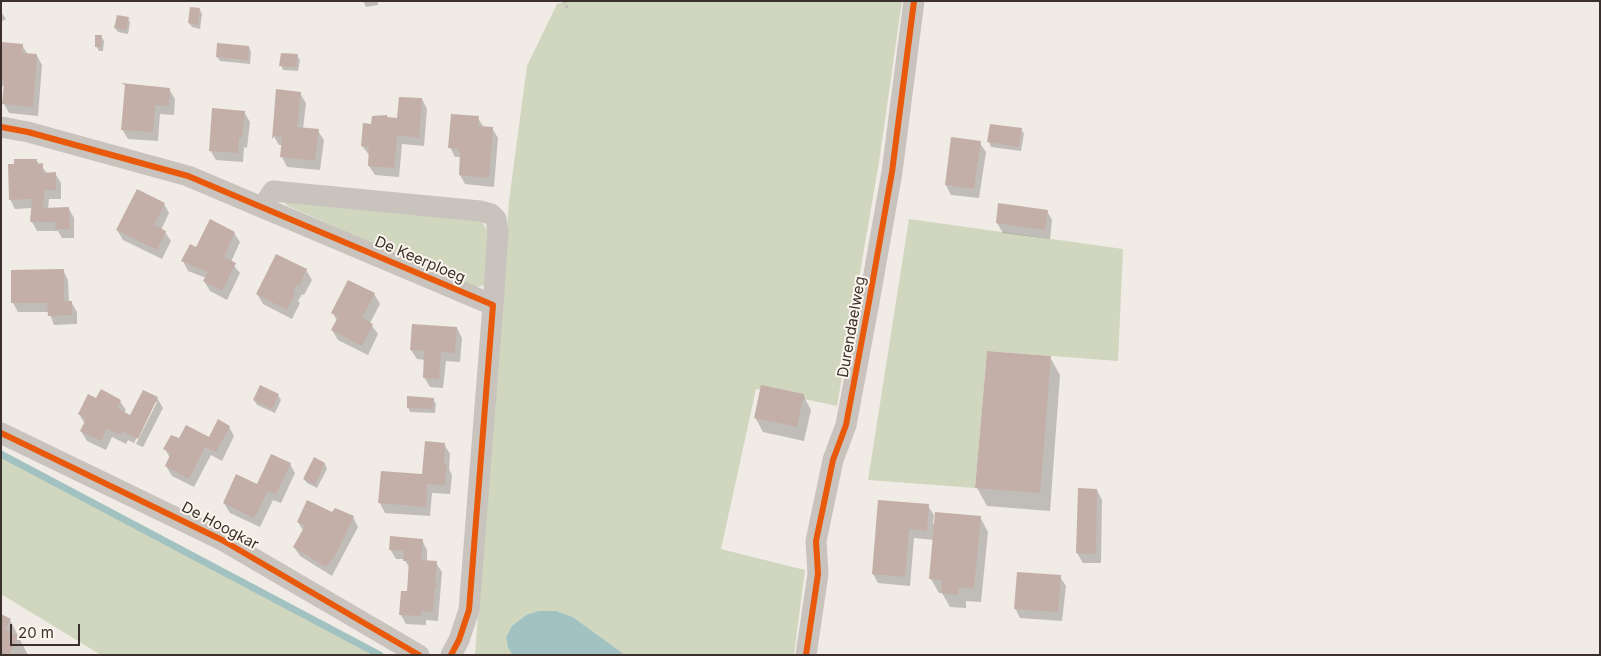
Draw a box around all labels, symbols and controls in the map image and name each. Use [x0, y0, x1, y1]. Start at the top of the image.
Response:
street label: De Keerploeg [372, 233, 468, 287]
street label: Durendaelweg [834, 275, 870, 379]
street label: De Hoogkar [179, 498, 261, 554]
scale bar [12, 614, 82, 646]
text: 20 m [18, 623, 54, 642]

